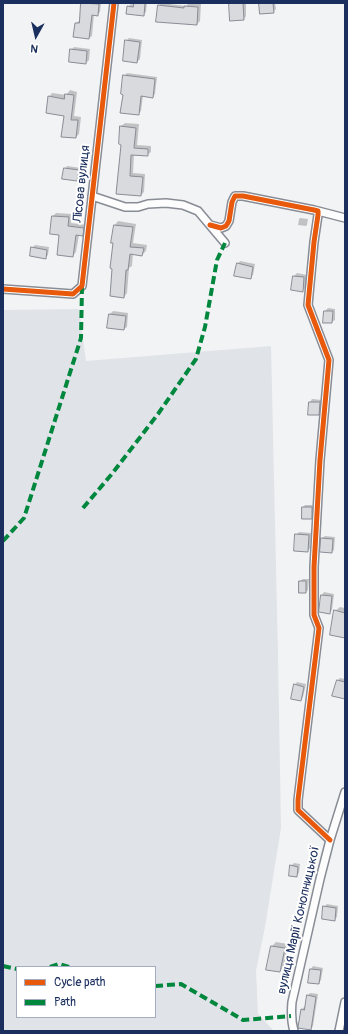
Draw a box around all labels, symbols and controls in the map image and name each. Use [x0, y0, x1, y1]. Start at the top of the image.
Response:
north arrow [16, 16, 56, 56]
text: N [30, 41, 39, 55]
street label: Лісова вулиця [70, 145, 94, 223]
street label: вулиця Марії Конопницької [274, 844, 324, 996]
legend [16, 966, 156, 1018]
text: Cycle path [54, 975, 105, 990]
text: Path [54, 995, 76, 1010]

